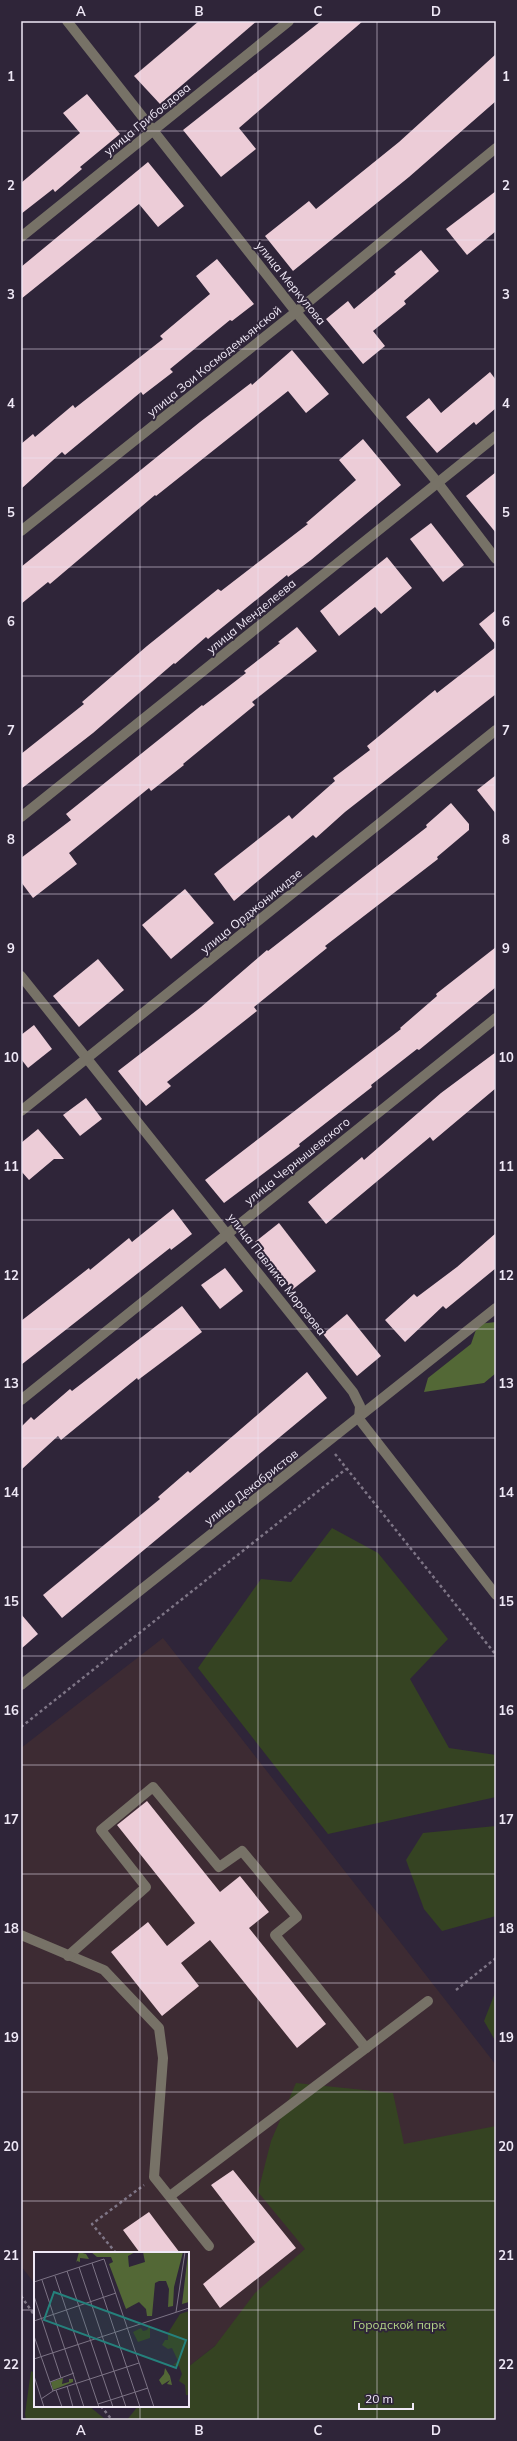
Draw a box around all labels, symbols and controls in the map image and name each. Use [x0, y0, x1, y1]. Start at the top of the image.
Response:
text: A [76, 3, 86, 19]
text: B [195, 3, 204, 19]
text: C [314, 3, 323, 19]
text: D [431, 3, 441, 19]
text: 1 [7, 68, 15, 84]
text: 1 [502, 68, 510, 84]
street label: улица Грибоедова [101, 79, 193, 159]
text: 2 [7, 177, 15, 193]
text: 2 [502, 177, 510, 193]
street label: улица Меркулова [253, 238, 329, 328]
text: 3 [7, 286, 15, 302]
text: 3 [502, 286, 510, 302]
street label: улица Зои Космодемьянской [144, 302, 284, 420]
text: 4 [7, 395, 15, 411]
text: 4 [502, 395, 510, 411]
text: 5 [7, 504, 15, 520]
text: 5 [502, 504, 510, 520]
street label: улица Менделеева [203, 575, 299, 657]
text: 6 [7, 613, 15, 629]
text: 6 [502, 613, 510, 629]
text: 7 [7, 722, 15, 738]
text: 7 [502, 722, 510, 738]
text: 8 [7, 831, 15, 847]
text: 8 [502, 831, 510, 847]
street label: улица Орджоникидзе [197, 865, 305, 957]
text: 9 [7, 940, 15, 956]
text: 9 [502, 940, 510, 956]
text: 10 [3, 1049, 19, 1065]
text: 10 [498, 1049, 514, 1065]
street label: улица Чернышевского [241, 1114, 353, 1208]
text: 11 [3, 1158, 19, 1174]
text: 11 [498, 1158, 514, 1174]
street label: улица Павлика Морозова [225, 1210, 329, 1338]
text: 12 [3, 1267, 19, 1283]
text: 12 [498, 1267, 514, 1283]
text: 13 [3, 1375, 19, 1391]
text: 13 [498, 1375, 514, 1391]
street label: улица Декабристов [201, 1446, 301, 1528]
text: 14 [3, 1484, 19, 1500]
text: 14 [498, 1484, 514, 1500]
text: 15 [3, 1593, 19, 1609]
text: 15 [498, 1593, 514, 1609]
text: 16 [3, 1702, 19, 1718]
text: 16 [498, 1702, 514, 1718]
text: 17 [3, 1811, 19, 1827]
text: 17 [498, 1811, 514, 1827]
text: 18 [3, 1920, 19, 1936]
text: 18 [498, 1920, 514, 1936]
text: 19 [3, 2029, 19, 2045]
text: 19 [498, 2029, 514, 2045]
text: 20 [3, 2138, 19, 2154]
text: 20 [498, 2138, 514, 2154]
text: 21 [3, 2247, 19, 2263]
text: 21 [498, 2247, 514, 2263]
inset map [34, 2252, 189, 2407]
park label: Городской парк [353, 2317, 445, 2332]
text: 22 [3, 2356, 19, 2372]
text: 22 [498, 2356, 514, 2372]
scale bar [359, 2385, 413, 2411]
text: 20 m [365, 2391, 393, 2406]
text: A [76, 2422, 86, 2438]
text: B [195, 2422, 204, 2438]
text: C [314, 2422, 323, 2438]
text: D [431, 2422, 441, 2438]

